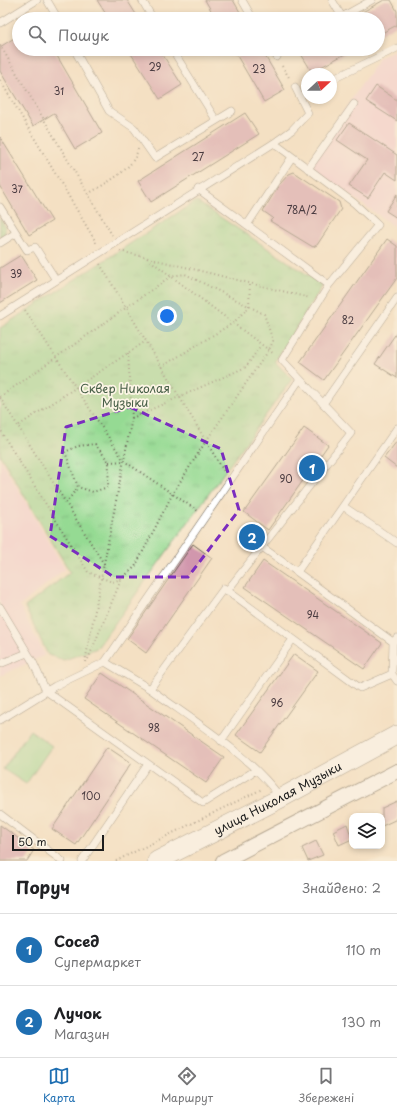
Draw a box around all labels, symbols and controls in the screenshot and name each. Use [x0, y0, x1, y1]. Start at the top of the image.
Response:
search box [12, 12, 385, 56]
icon: search [26, 23, 48, 45]
text: Пошук [58, 23, 109, 46]
house number: 29 [149, 59, 162, 74]
house number: 23 [252, 61, 266, 76]
north arrow [301, 68, 337, 104]
house number: 31 [54, 83, 64, 98]
house number: 27 [192, 149, 205, 164]
house number: 37 [11, 181, 24, 196]
house number: 78А/2 [287, 202, 317, 217]
house number: 39 [10, 266, 22, 281]
your location [157, 306, 177, 326]
house number: 82 [342, 312, 354, 327]
park label: Сквер Николая Музыки [80, 379, 170, 411]
pin: 1 [299, 453, 325, 483]
house number: 90 [279, 471, 293, 486]
pin: 2 [239, 522, 265, 552]
house number: 94 [307, 607, 320, 622]
house number: 96 [271, 695, 283, 710]
house number: 98 [148, 720, 160, 735]
street label: улица Николая Музыки [210, 757, 345, 839]
house number: 100 [81, 788, 101, 803]
map controls [349, 813, 385, 849]
button: layers [349, 813, 385, 849]
scale bar [12, 833, 104, 852]
text: 50 m [18, 833, 47, 850]
text: Поруч [16, 874, 70, 900]
text: Знайдено: 2 [302, 878, 381, 897]
text: Сосед [54, 929, 99, 952]
text: 1 [26, 940, 32, 959]
text: 110 m [346, 940, 381, 959]
text: Супермаркет [54, 952, 141, 971]
text: Лучок [54, 1001, 102, 1024]
text: 2 [24, 1012, 34, 1031]
text: 130 m [342, 1012, 381, 1031]
text: Магазин [54, 1024, 110, 1043]
tab: Карта [43, 1065, 75, 1106]
tab: Маршрут [161, 1065, 213, 1106]
tab: Збережені [299, 1065, 354, 1106]

